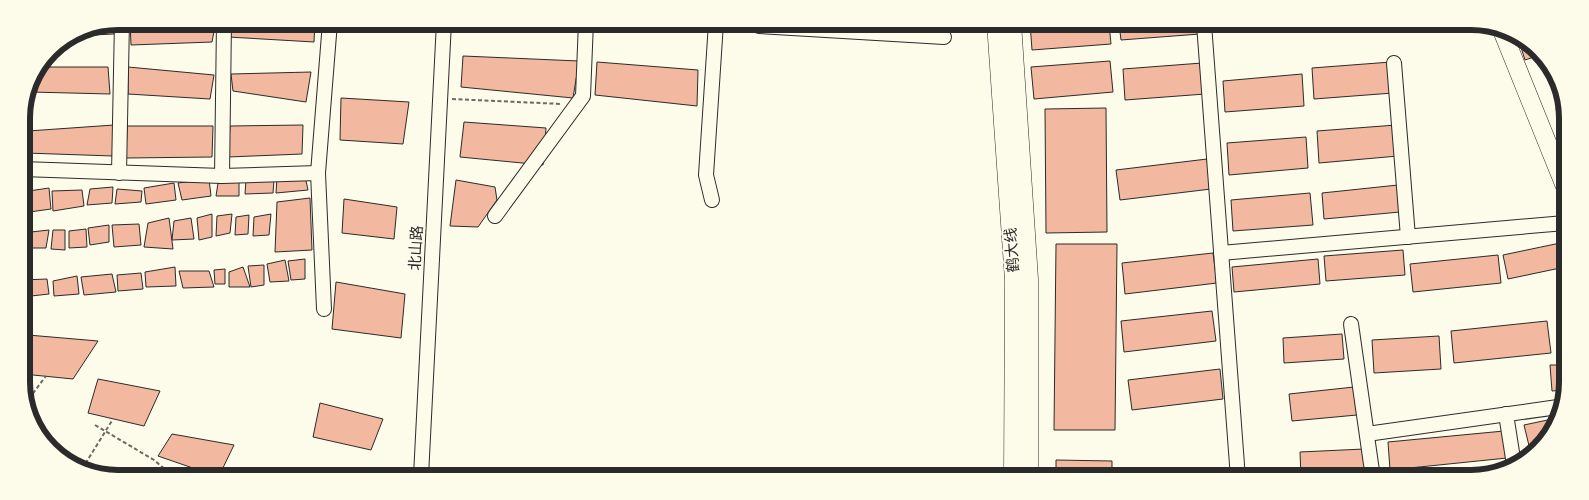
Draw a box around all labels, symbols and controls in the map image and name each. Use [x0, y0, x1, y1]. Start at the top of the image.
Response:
street label: 北山路 [404, 225, 427, 271]
street label: 鹤大线 [999, 227, 1024, 273]

